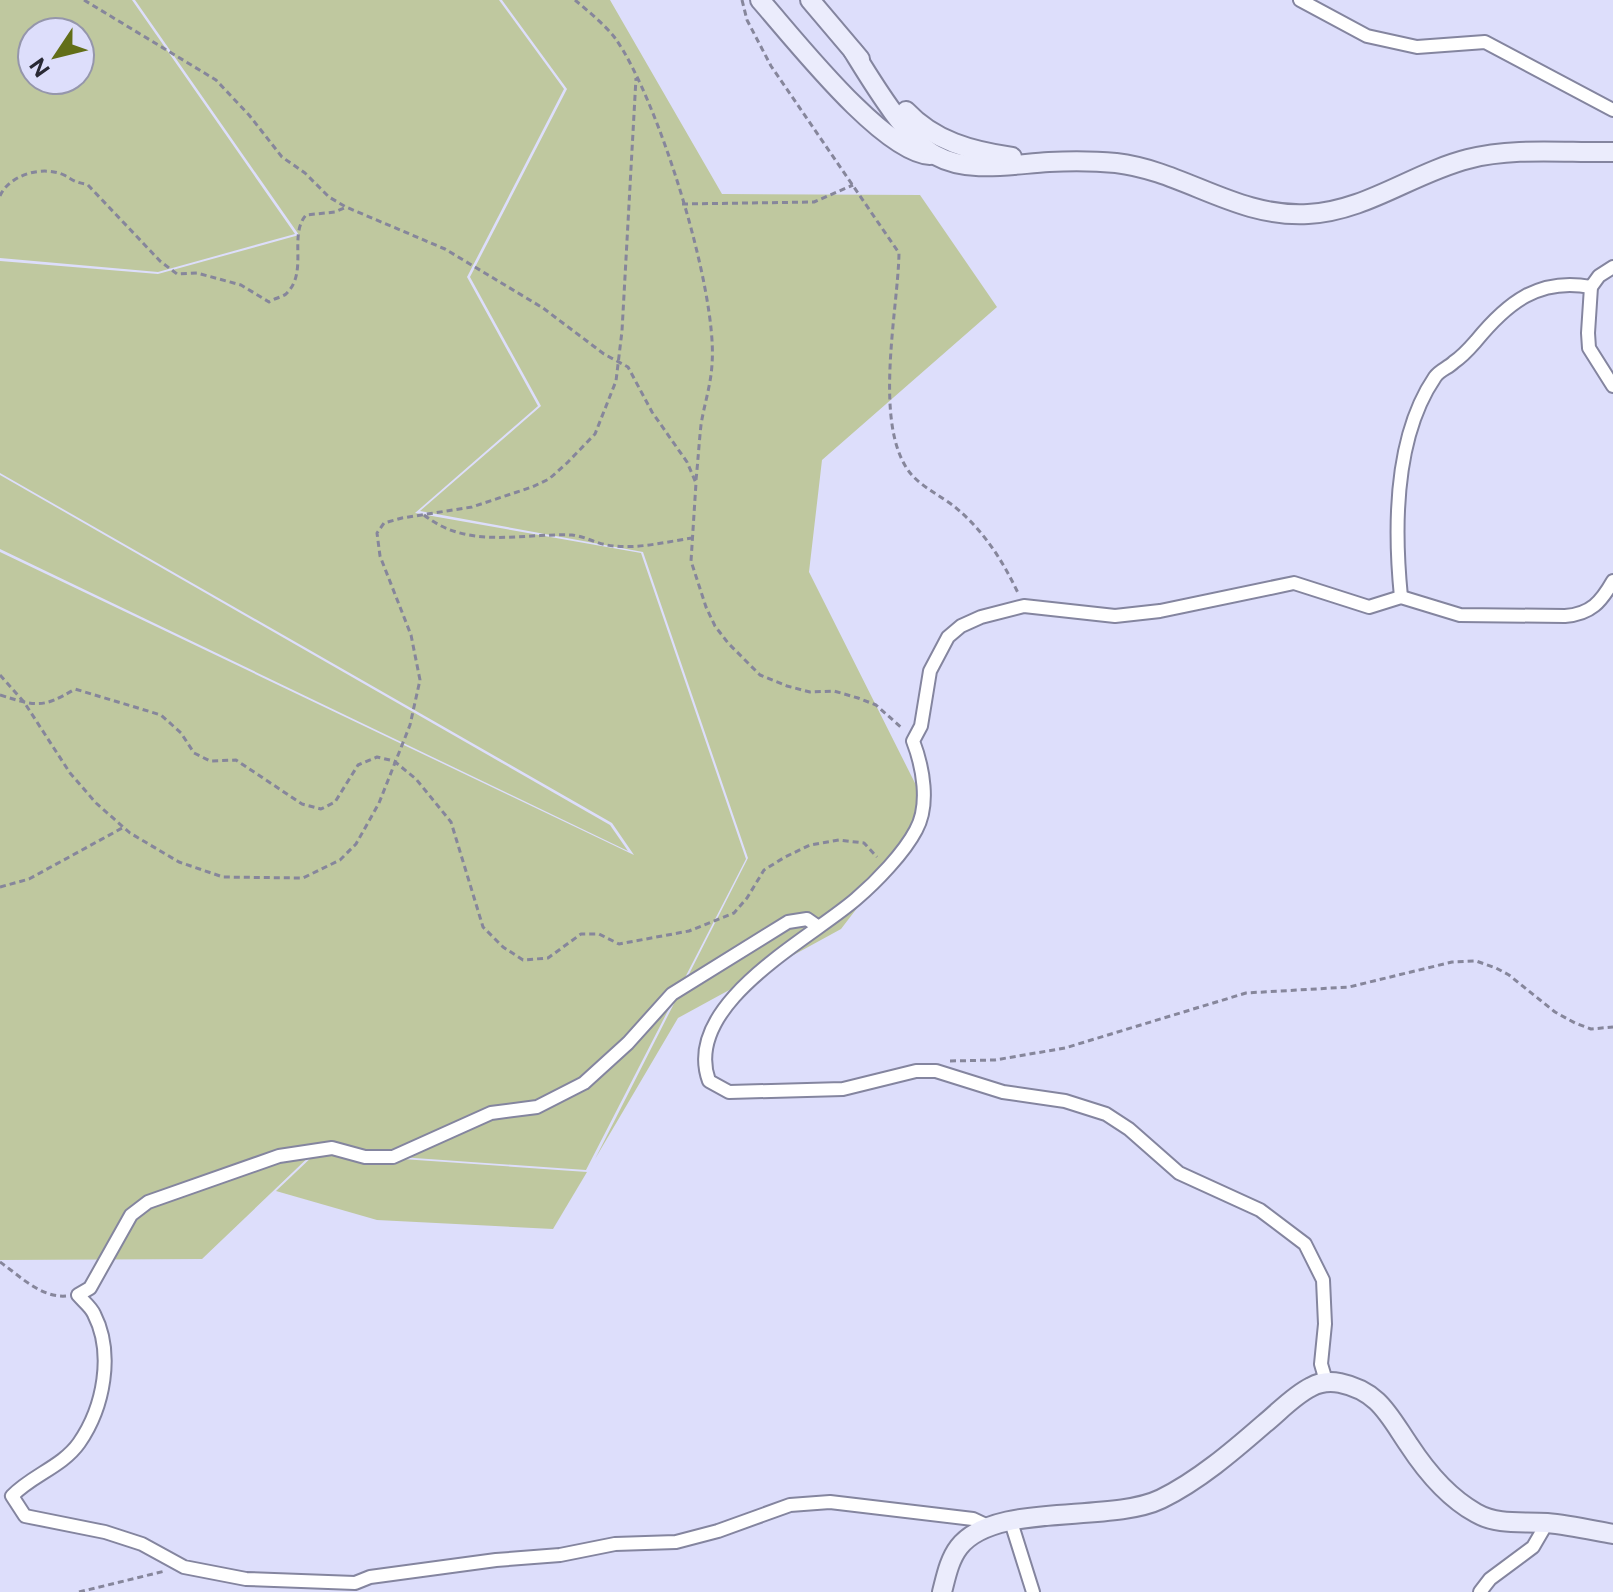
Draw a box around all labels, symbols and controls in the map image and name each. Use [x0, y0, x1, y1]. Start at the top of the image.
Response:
north arrow [16, 16, 96, 96]
text: N [24, 53, 55, 82]

